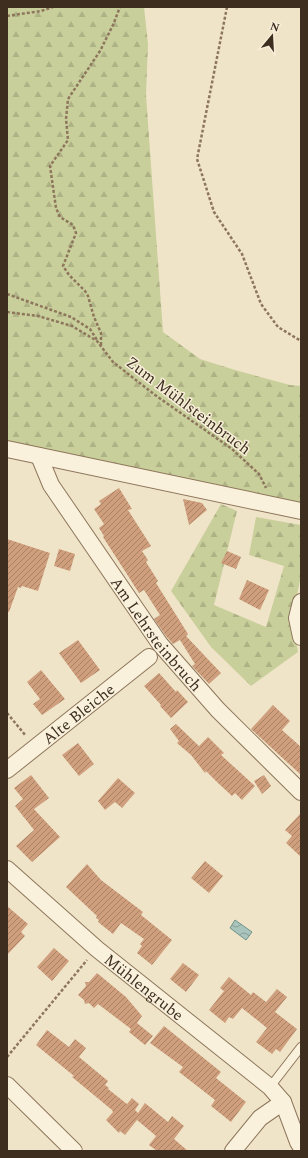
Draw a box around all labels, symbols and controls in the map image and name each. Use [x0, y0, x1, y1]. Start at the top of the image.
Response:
north arrow [252, 16, 292, 56]
text: N [268, 17, 282, 36]
street label: Zum Mühlsteinbruch [121, 351, 256, 461]
street label: Am Lehrsteinbruch [104, 572, 207, 697]
street label: Alte Bleiche [37, 678, 120, 750]
street label: Mühlengrube [99, 948, 189, 1027]

